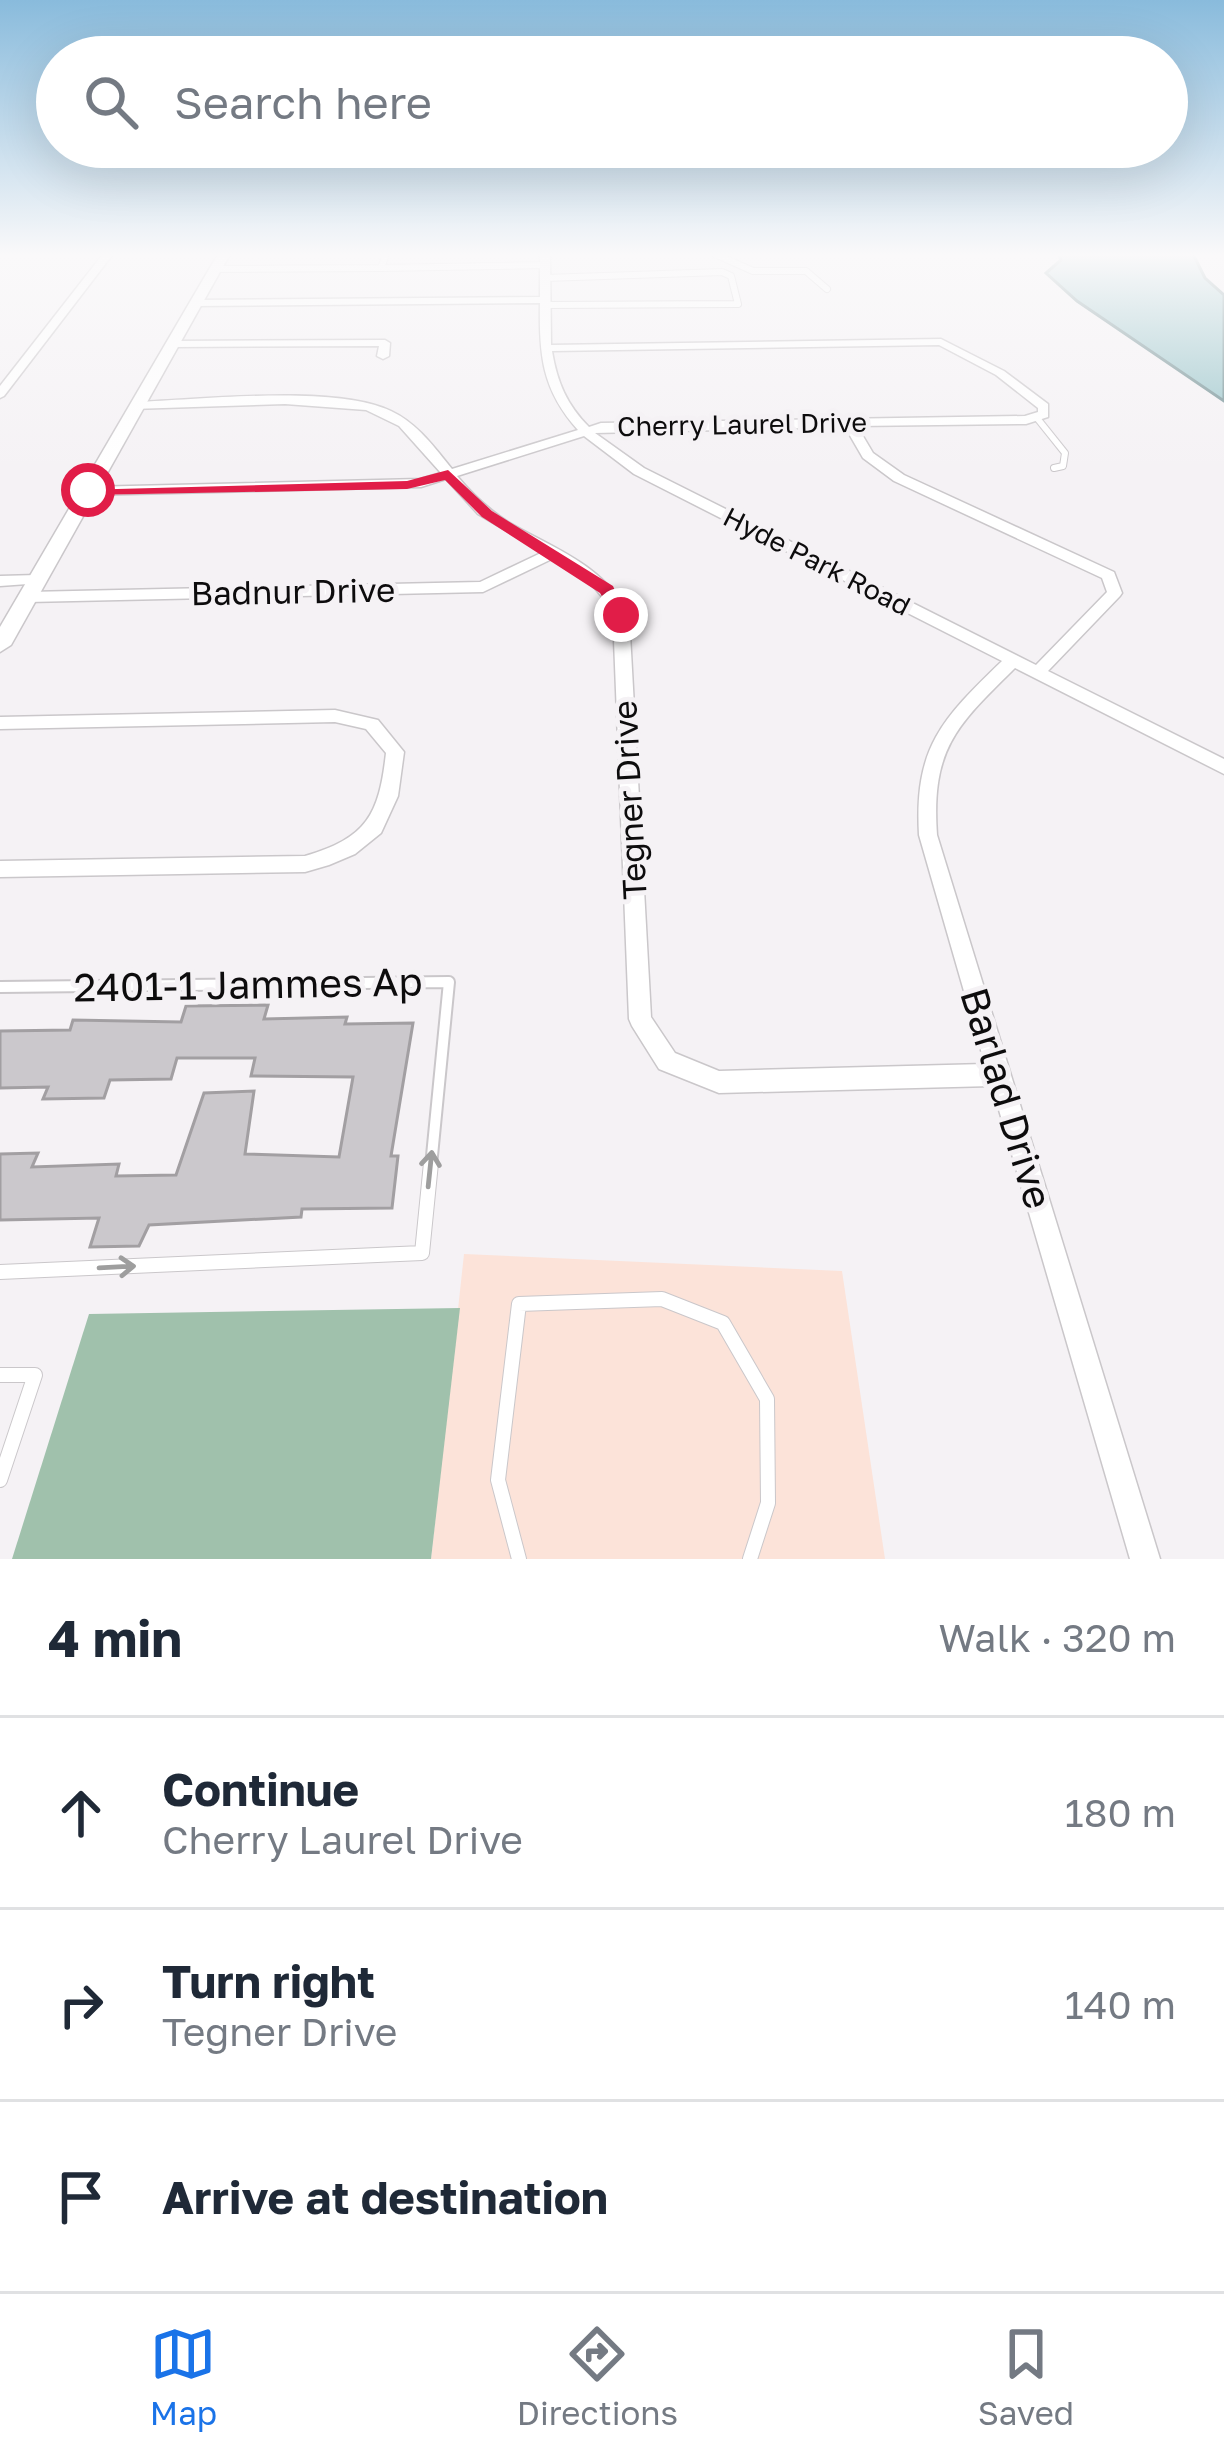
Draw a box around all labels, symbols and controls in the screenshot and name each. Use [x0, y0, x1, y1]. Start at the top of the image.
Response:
search box [36, 36, 1188, 168]
icon: search [78, 69, 144, 135]
text: Search here [174, 75, 432, 129]
street label: Cherry Laurel Drive [617, 406, 867, 442]
route start [61, 463, 115, 517]
street label: Hyde Park Road [718, 500, 916, 622]
street label: Badnur Drive [191, 570, 395, 612]
route end [594, 588, 648, 642]
street label: Tegner Drive [604, 699, 654, 901]
street label: 2401-1 Jammes Ap [73, 957, 423, 1011]
street label: Barlad Drive [951, 982, 1063, 1214]
one-way arrow [419, 1150, 442, 1189]
one-way arrow [97, 1255, 136, 1278]
text: 4 min [48, 1607, 182, 1668]
text: Walk · 320 m [938, 1614, 1176, 1661]
text: Continue [162, 1762, 359, 1816]
icon: ahead [48, 1780, 114, 1846]
text: 180 m [1065, 1789, 1176, 1836]
text: Cherry Laurel Drive [162, 1816, 523, 1863]
text: Turn right [162, 1954, 375, 2008]
icon: right [48, 1972, 114, 2038]
text: 140 m [1065, 1981, 1176, 2028]
text: Tegner Drive [162, 2008, 397, 2055]
icon: arrive [48, 2164, 114, 2230]
text: Arrive at destination [162, 2170, 608, 2224]
tab: Map [150, 2321, 217, 2432]
tab: Directions [517, 2321, 678, 2432]
tab: Saved [978, 2321, 1074, 2432]

